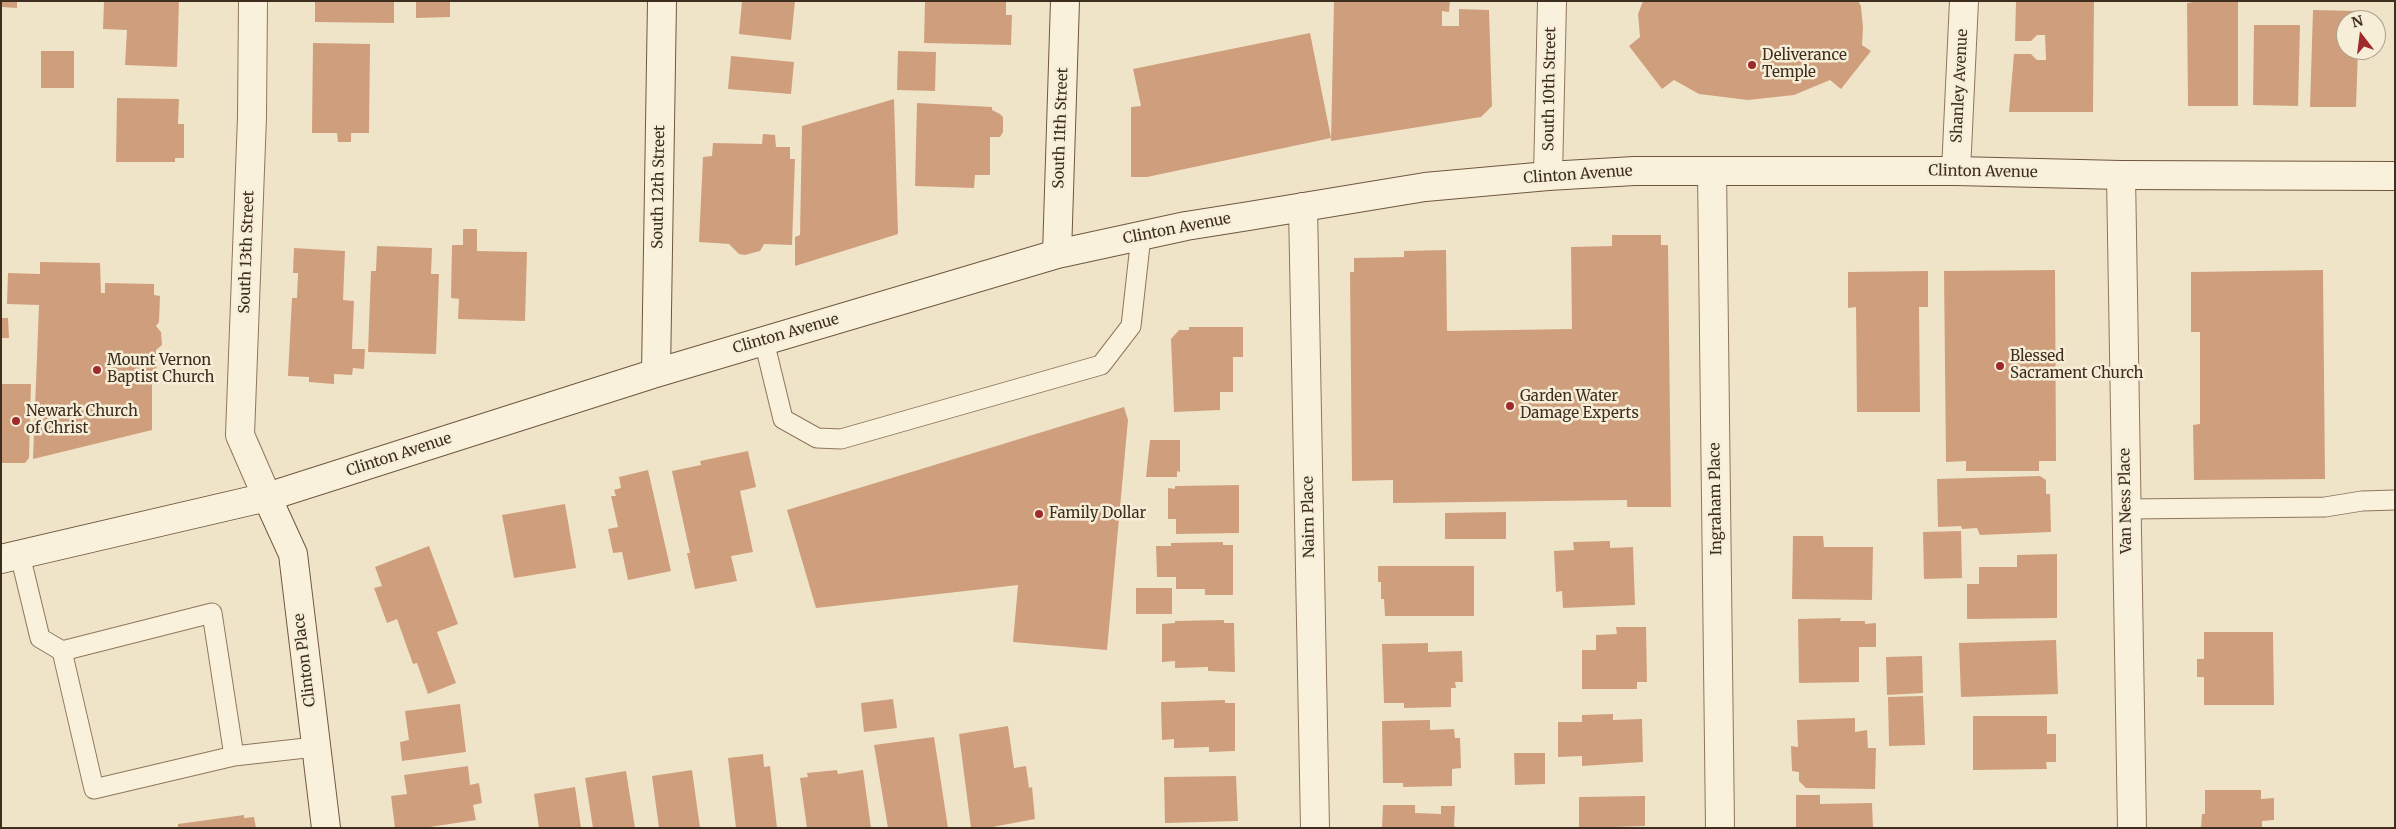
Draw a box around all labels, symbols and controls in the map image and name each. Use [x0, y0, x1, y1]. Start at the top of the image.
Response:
north arrow [2336, 10, 2386, 60]
text: N [2350, 11, 2365, 32]
street label: South 10th Street [1540, 27, 1560, 151]
street label: Shanley Avenue [1948, 29, 1972, 143]
place label: Deliverance Temple [1762, 47, 1847, 82]
marker: Deliverance Temple [1746, 59, 1758, 71]
street label: South 11th Street [1050, 67, 1072, 189]
street label: South 12th Street [649, 125, 669, 249]
street label: Clinton Avenue [1523, 162, 1633, 188]
street label: Clinton Avenue [1928, 162, 2038, 182]
street label: South 13th Street [236, 190, 258, 314]
street label: Clinton Avenue [1122, 210, 1232, 248]
street label: Clinton Avenue [731, 310, 841, 358]
place label: Blessed Sacrament Church [2010, 348, 2143, 383]
place label: Mount Vernon Baptist Church [107, 352, 214, 387]
marker: Blessed Sacrament Church [1994, 360, 2006, 372]
marker: Mount Vernon Baptist Church [91, 364, 103, 376]
place label: Garden Water Damage Experts [1520, 388, 1639, 423]
marker: Garden Water Damage Experts [1504, 400, 1516, 412]
place label: Newark Church of Christ [26, 403, 138, 438]
marker: Newark Church of Christ [10, 415, 22, 427]
street label: Clinton Avenue [344, 430, 454, 480]
street label: Ingraham Place [1706, 442, 1726, 556]
street label: Van Ness Place [2116, 448, 2136, 554]
street label: Nairn Place [1299, 476, 1319, 558]
place label: Family Dollar [1049, 505, 1146, 523]
marker: Family Dollar [1033, 508, 1045, 520]
street label: Clinton Place [290, 612, 320, 708]

